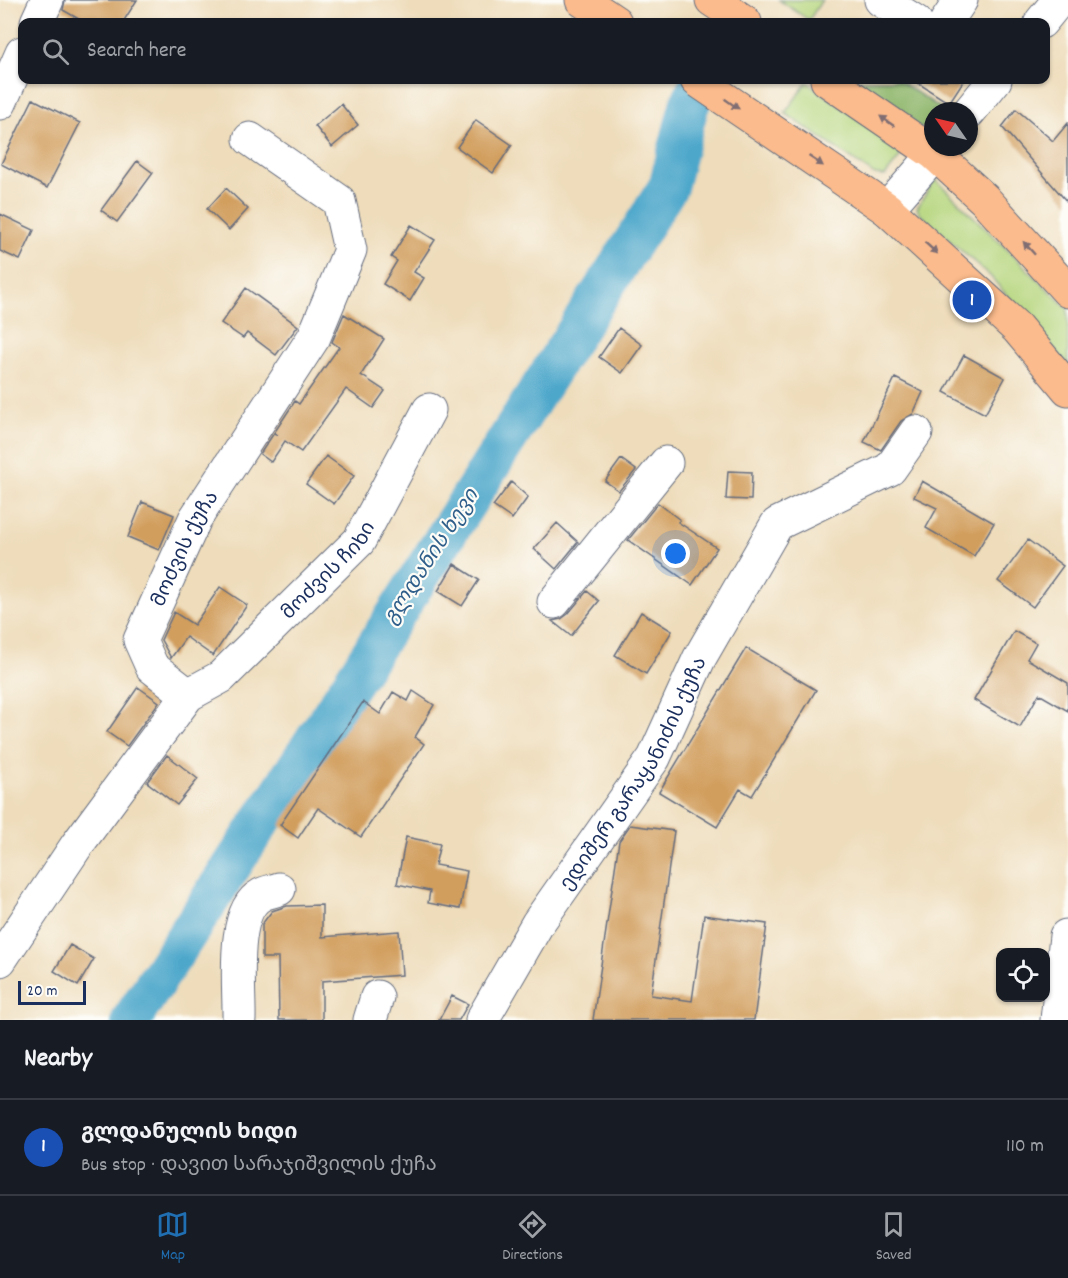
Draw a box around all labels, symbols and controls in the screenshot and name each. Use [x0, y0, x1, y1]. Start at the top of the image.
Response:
search box [18, 18, 1050, 84]
icon: search [39, 35, 72, 68]
text: Search here [87, 36, 186, 67]
one-way arrow [723, 98, 739, 110]
north arrow [924, 102, 978, 156]
one-way arrow [879, 115, 895, 127]
one-way arrow [807, 155, 823, 167]
one-way arrow [924, 240, 938, 254]
one-way arrow [1022, 241, 1036, 255]
pin: 1 [952, 278, 992, 322]
water label: გლდანის ხევი [377, 483, 488, 631]
street label: მოძვის ქუჩა [146, 486, 227, 612]
street label: მოძვის ჩიხი [276, 517, 384, 627]
your location [661, 539, 690, 568]
street label: ედიშერ გარაყანიძის ქუჩა [554, 653, 715, 897]
map controls [996, 948, 1050, 1002]
button: locate [996, 948, 1050, 1002]
scale bar [18, 978, 86, 1006]
text: 20 m [27, 980, 57, 1003]
text: Nearby [24, 1041, 92, 1078]
text: გლდანულის ხიდი [81, 1118, 297, 1149]
text: 1 [41, 1133, 46, 1161]
text: 110 m [1006, 1133, 1044, 1161]
text: Bus stop · დავით სარაჯიშვილის ქუჩა [81, 1152, 437, 1180]
tab: Map [156, 1208, 189, 1267]
tab: Directions [502, 1208, 563, 1267]
tab: Saved [876, 1208, 912, 1267]

